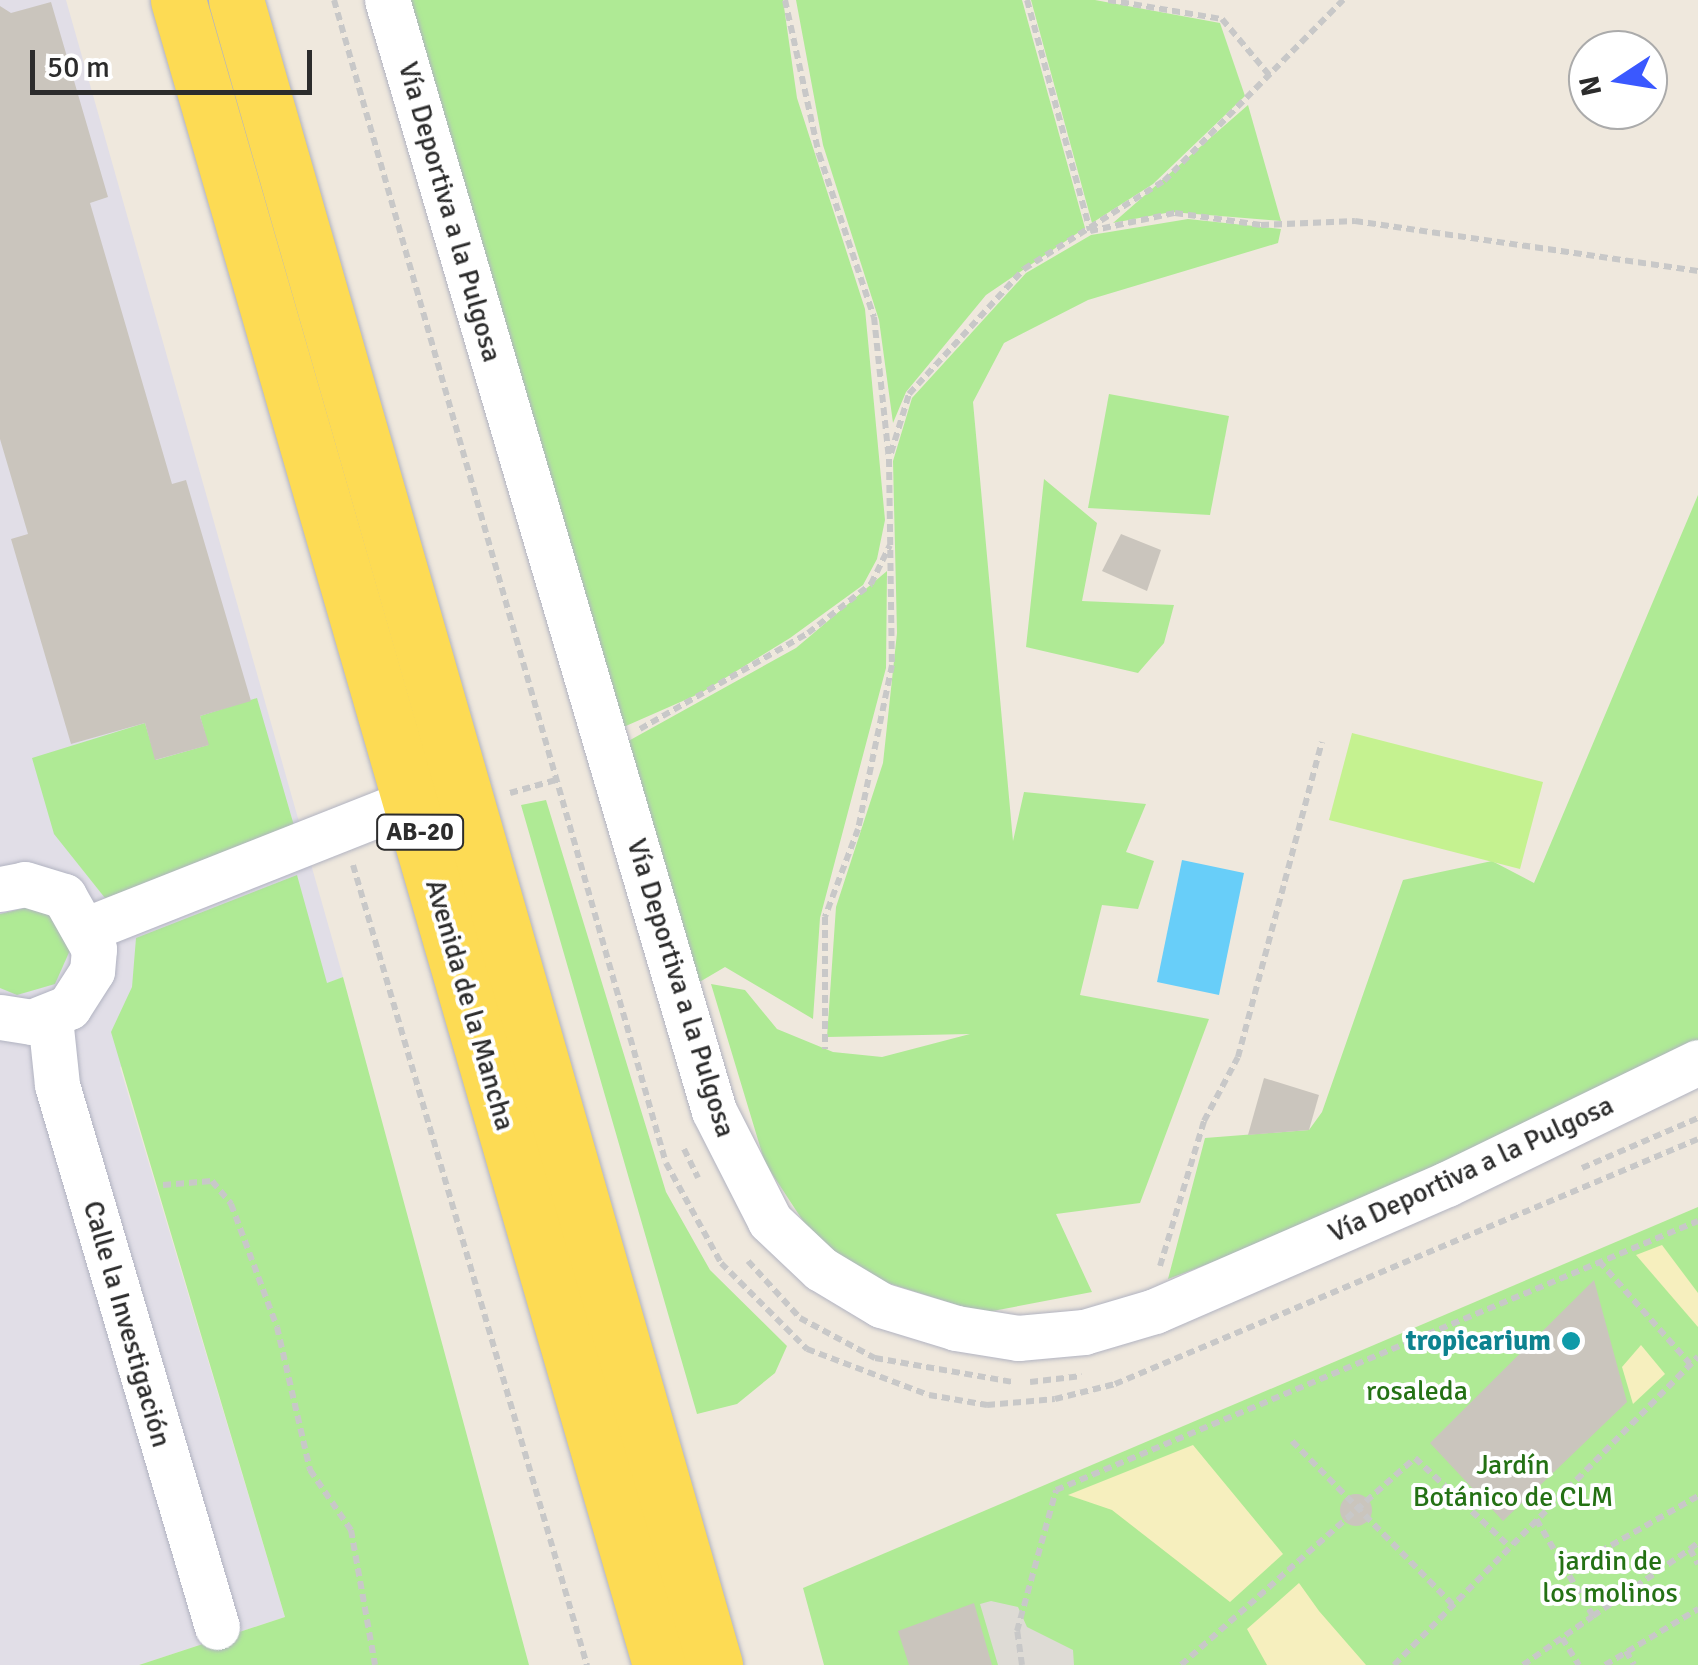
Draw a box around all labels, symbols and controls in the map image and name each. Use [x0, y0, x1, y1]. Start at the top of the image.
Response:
scale bar [35, 30, 318, 92]
north arrow [1568, 30, 1668, 130]
text: 50 m [47, 49, 110, 86]
street label: Vía Deportiva a la Pulgosa [391, 58, 509, 366]
text: N [1572, 73, 1609, 99]
road number: AB-20 [375, 812, 465, 852]
street label: Vía Deportiva a la Pulgosa [620, 835, 742, 1141]
street label: Avenida de la Mancha [418, 876, 522, 1134]
street label: Vía Deportiva a la Pulgosa [1323, 1088, 1619, 1250]
street label: Calle la Investigación [76, 1197, 178, 1451]
place label: tropicarium [1406, 1324, 1551, 1358]
marker: tropicarium [1560, 1330, 1582, 1352]
park label: rosaleda [1366, 1374, 1468, 1408]
park label: Jardín Botánico de CLM [1413, 1448, 1613, 1514]
park label: jardin de los molinos [1542, 1544, 1678, 1610]

